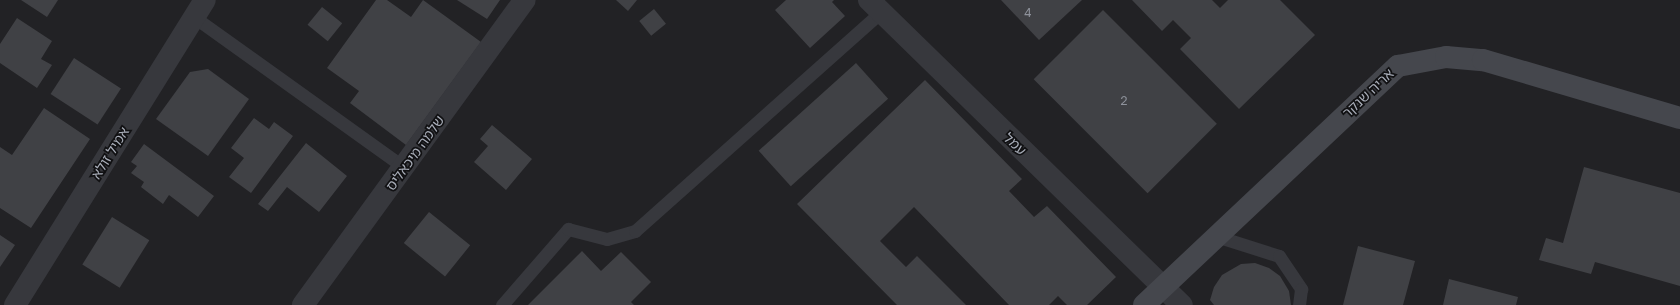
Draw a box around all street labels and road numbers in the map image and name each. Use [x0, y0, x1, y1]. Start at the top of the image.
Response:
street label: אריה שנקר [1339, 65, 1397, 121]
street label: שלמה מיכאליס [382, 112, 448, 194]
street label: אמיל זולא [88, 124, 132, 182]
street label: עמל [1000, 129, 1030, 159]

